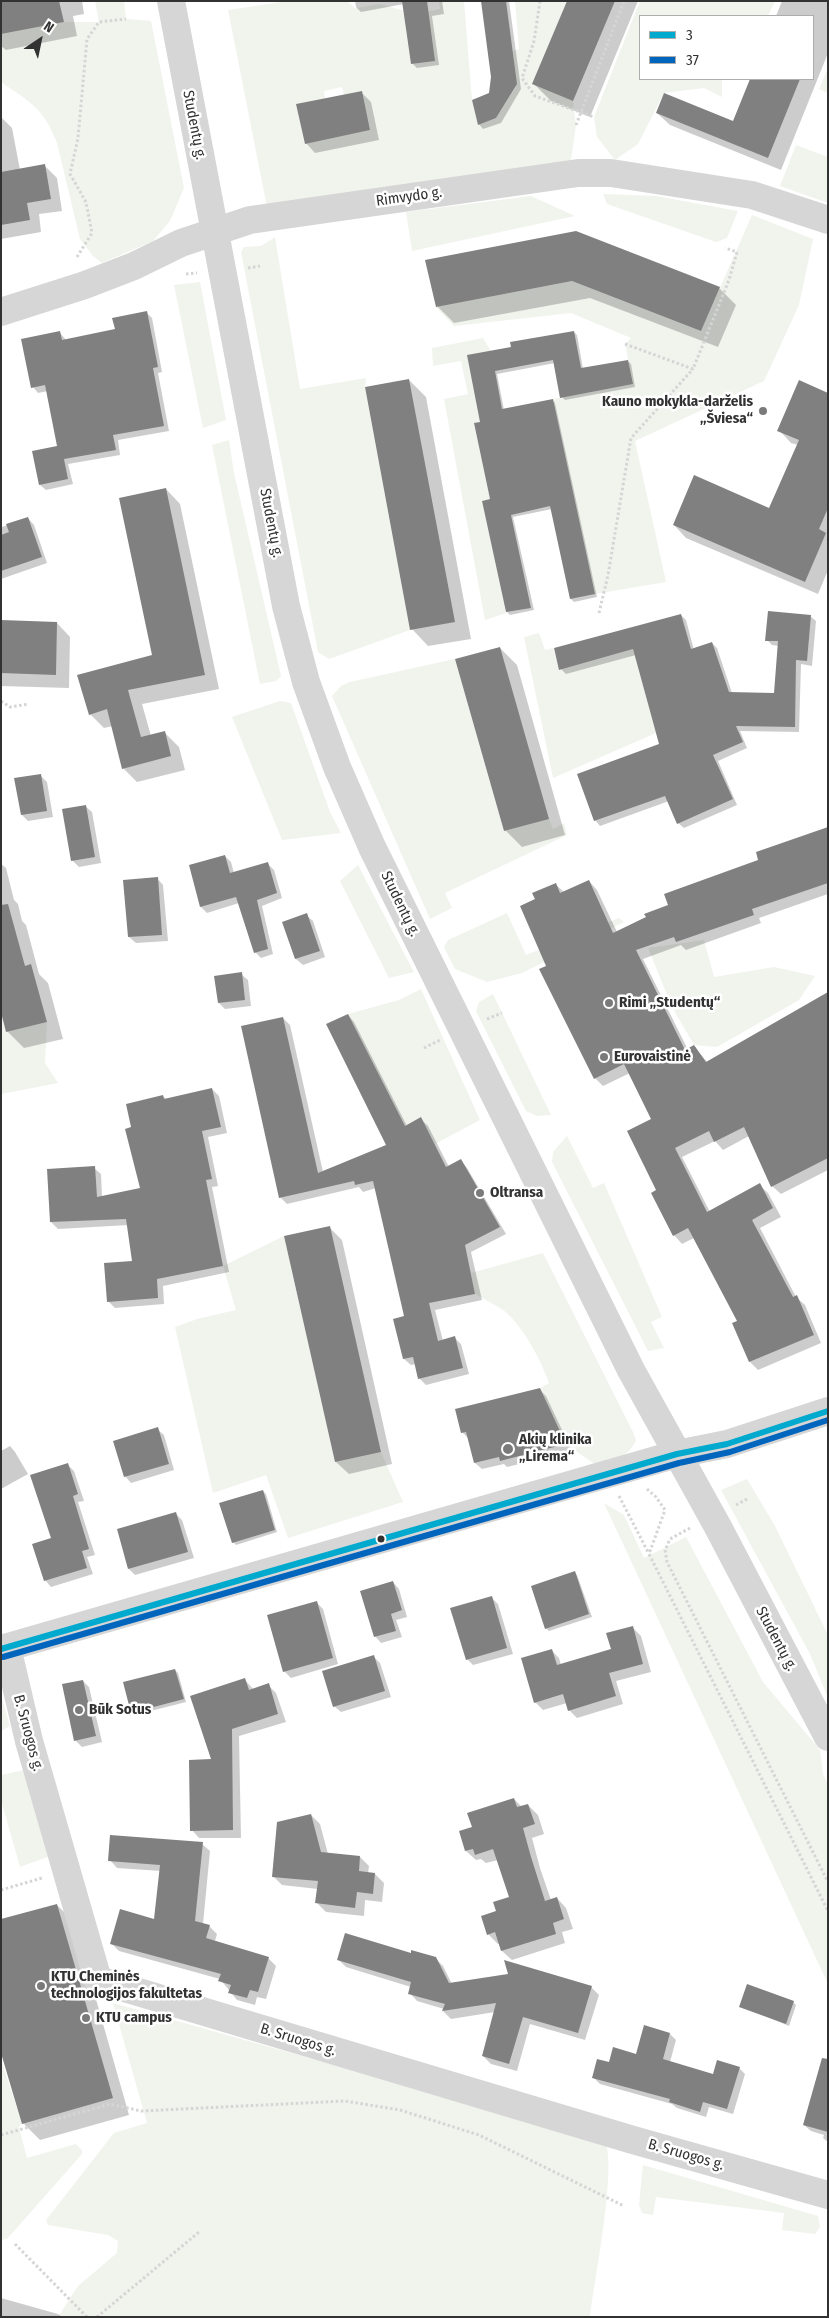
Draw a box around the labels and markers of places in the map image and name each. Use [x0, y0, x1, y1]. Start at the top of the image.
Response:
place label: Kauno mokykla-darželis „Šviesa“ [602, 393, 753, 428]
marker: Kauno mokykla-darželis „Šviesa“ [757, 405, 769, 417]
place label: Rimi „Studentų“ [619, 994, 720, 1012]
marker: Rimi „Studentų“ [603, 997, 615, 1009]
place label: Eurovaistinė [614, 1048, 691, 1066]
marker: Eurovaistinė [598, 1051, 610, 1063]
place label: Oltransa [490, 1184, 543, 1202]
marker: Oltransa [474, 1187, 486, 1199]
place label: Akių klinika „Lirema“ [519, 1431, 592, 1466]
marker: Akių klinika „Lirema“ [501, 1442, 515, 1456]
unlabelled marker [376, 1534, 386, 1544]
place label: Būk Sotus [89, 1701, 151, 1719]
marker: Būk Sotus [73, 1704, 85, 1716]
place label: KTU Cheminės technologijos fakultetas [51, 1968, 202, 2003]
marker: KTU Cheminės technologijos fakultetas [35, 1980, 47, 1992]
place label: KTU campus [96, 2009, 172, 2027]
marker: KTU campus [80, 2012, 92, 2024]

